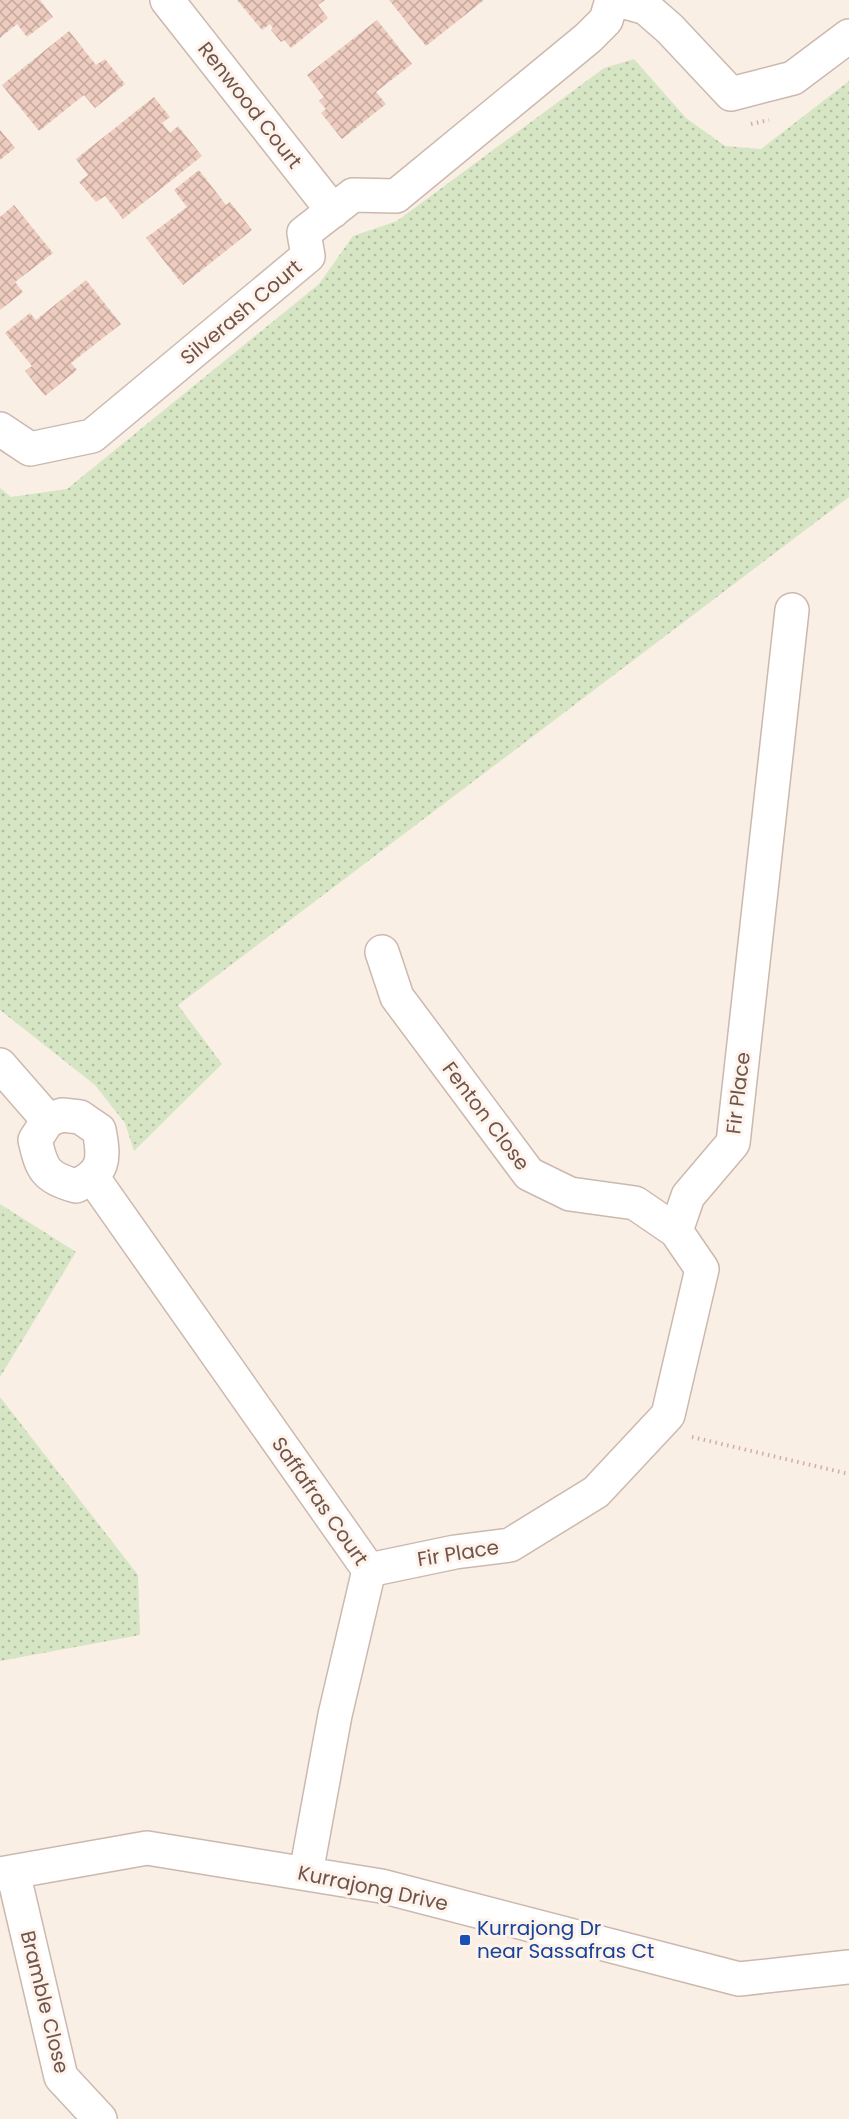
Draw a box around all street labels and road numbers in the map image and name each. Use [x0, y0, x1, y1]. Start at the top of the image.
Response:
street label: Renwood Court [192, 36, 308, 174]
street label: Silverash Court [174, 253, 308, 371]
street label: Fir Place [719, 1050, 757, 1136]
street label: Fenton Close [436, 1056, 536, 1176]
street label: Saffafras Court [265, 1431, 375, 1571]
street label: Fir Place [415, 1533, 501, 1573]
street label: Kurrajong Drive [295, 1858, 451, 1918]
street label: Bramble Close [14, 1928, 76, 2076]

